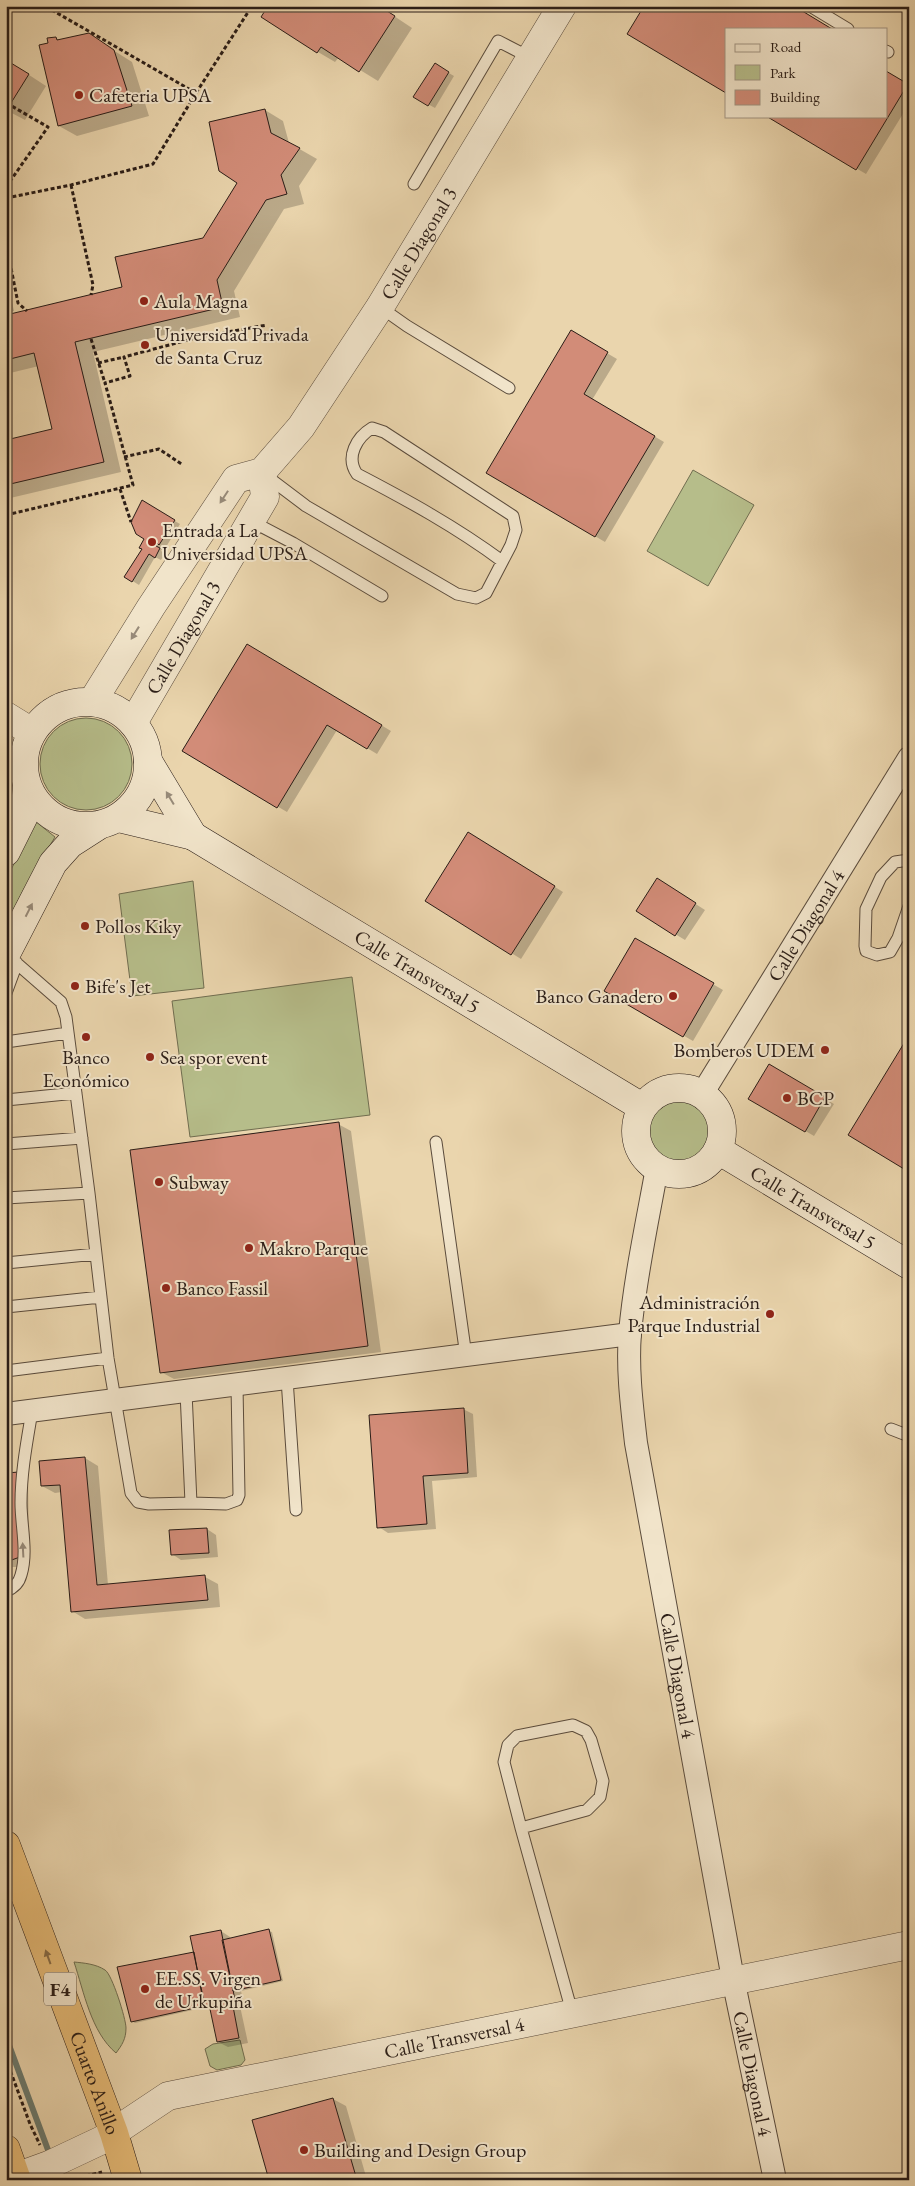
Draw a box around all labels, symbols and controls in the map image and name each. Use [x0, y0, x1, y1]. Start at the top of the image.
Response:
legend [725, 28, 888, 118]
text: Road [770, 37, 802, 56]
text: Park [770, 63, 797, 82]
place label: Cafeteria UPSA [89, 82, 212, 108]
text: Building [770, 87, 820, 106]
marker: Cafeteria UPSA [73, 89, 85, 101]
street label: Calle Diagonal 3 [374, 182, 463, 305]
place label: Aula Magna [153, 288, 248, 314]
marker: Aula Magna [138, 295, 150, 307]
place label: Universidad Privada de Santa Cruz [155, 321, 309, 370]
marker: Universidad Privada de Santa Cruz [139, 339, 151, 351]
one-way arrow [219, 490, 229, 503]
place label: Entrada a La Universidad UPSA [162, 517, 308, 566]
marker: Entrada a La Universidad UPSA [146, 536, 158, 548]
street label: Calle Diagonal 3 [140, 576, 226, 699]
one-way arrow [131, 626, 140, 639]
one-way arrow [166, 792, 175, 805]
street label: Calle Diagonal 4 [761, 864, 850, 986]
one-way arrow [25, 903, 33, 917]
place label: Pollos Kiky [95, 913, 181, 939]
marker: Pollos Kiky [79, 920, 91, 932]
street label: Calle Transversal 5 [350, 923, 485, 1019]
place label: Bife's Jet [85, 973, 151, 999]
marker: Bife's Jet [69, 980, 81, 992]
place label: Banco Ganadero [535, 983, 663, 1009]
marker: Banco Ganadero [667, 990, 679, 1002]
marker: Banco Económico [80, 1031, 92, 1043]
place label: Bomberos UDEM [674, 1037, 815, 1063]
place label: Banco Económico [43, 1044, 130, 1093]
place label: Sea spor event [160, 1044, 268, 1070]
marker: Bomberos UDEM [819, 1044, 831, 1056]
marker: Sea spor event [144, 1051, 156, 1063]
place label: BCP [797, 1085, 834, 1111]
marker: BCP [781, 1092, 793, 1104]
street label: Calle Transversal 5 [745, 1159, 881, 1255]
place label: Subway [169, 1169, 229, 1195]
marker: Subway [153, 1176, 165, 1188]
place label: Makro Parque [259, 1235, 368, 1261]
marker: Makro Parque [243, 1242, 255, 1254]
place label: Banco Fassil [176, 1275, 268, 1301]
marker: Banco Fassil [160, 1282, 172, 1294]
place label: Administración Parque Industrial [627, 1289, 760, 1338]
marker: Administración Parque Industrial [764, 1308, 776, 1320]
one-way arrow [19, 1542, 27, 1558]
street label: Calle Diagonal 4 [654, 1611, 702, 1741]
one-way arrow [43, 1949, 51, 1964]
place label: EE.SS. Virgen de Urkupiña [155, 1965, 261, 2014]
road number: F4 [44, 1972, 76, 2006]
marker: EE.SS. Virgen de Urkupiña [139, 1983, 151, 1995]
street label: Calle Diagonal 4 [727, 2009, 779, 2139]
street label: Calle Transversal 4 [382, 2011, 527, 2065]
street label: Cuarto Anillo [64, 2027, 126, 2138]
place label: Building and Design Group [314, 2137, 527, 2163]
marker: Building and Design Group [298, 2144, 310, 2156]

